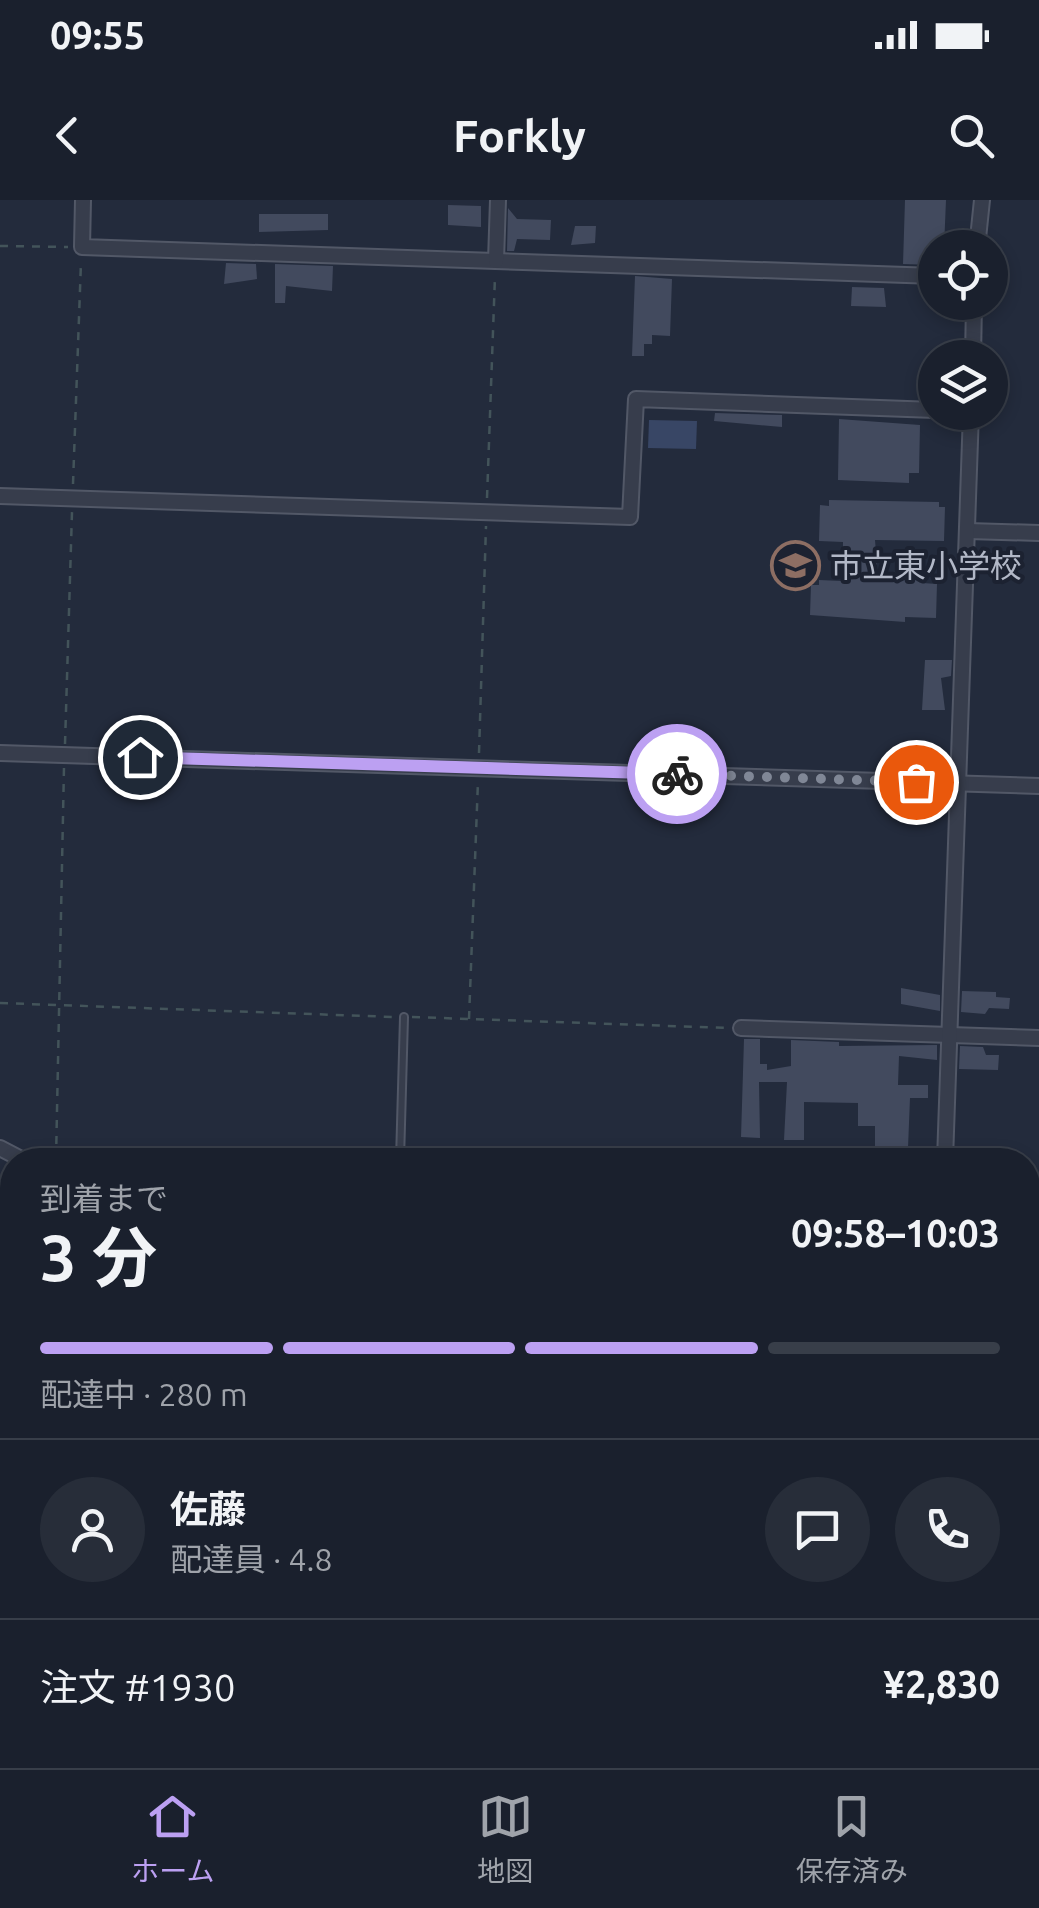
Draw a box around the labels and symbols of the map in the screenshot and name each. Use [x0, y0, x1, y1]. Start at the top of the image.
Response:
school or university icon: 市立東小学校 [769, 539, 821, 591]
place label: 市立東小学校 [830, 547, 1022, 583]
pin [98, 715, 183, 800]
courier [627, 724, 727, 824]
pin [874, 740, 959, 825]

